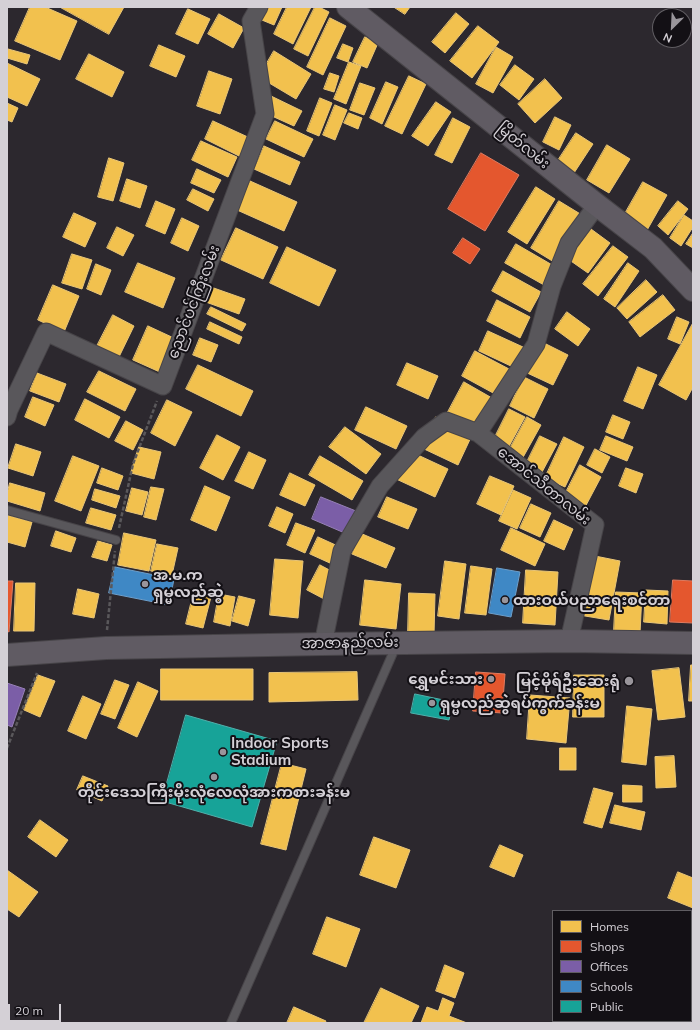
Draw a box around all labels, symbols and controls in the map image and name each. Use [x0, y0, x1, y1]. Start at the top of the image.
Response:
north arrow [652, 8, 692, 48]
text: N [661, 30, 674, 46]
street label: မြိတ်လမ်း [493, 119, 553, 173]
street label: ညောင်ပင်ကြီးလမ်း [164, 243, 224, 361]
street label: အောင်သီတာလမ်း [494, 443, 594, 529]
place label: အ.မ.က ရှမ္မလည်ဆွဲ [153, 566, 224, 601]
marker: အ.မ.က ရှမ္မလည်ဆွဲ [140, 579, 150, 589]
place label: ထားဝယ်ပညာရေးစင်တာ [513, 591, 670, 609]
marker: ထားဝယ်ပညာရေးစင်တာ [500, 595, 510, 605]
street label: အာဇာနည်လမ်း [301, 633, 399, 653]
place label: ရွှေမင်းသား [408, 670, 483, 688]
place label: မြင့်မိုရ်ဦးဆေးရုံ [516, 672, 620, 690]
marker: ရွှေမင်းသား [486, 674, 496, 684]
marker: မြင့်မိုရ်ဦးဆေးရုံ [623, 675, 635, 687]
place label: ရှမ္မလည်ဆွဲရပ်ကွက်ခန်းမ [440, 694, 600, 712]
marker: ရှမ္မလည်ဆွဲရပ်ကွက်ခန်းမ [427, 698, 437, 708]
place label: Indoor Sports Stadium [231, 734, 329, 769]
marker: Indoor Sports Stadium [218, 747, 228, 757]
marker: တိုင်းဒေသကြီးမိုးလုံလေလုံအားကစားခန်းမ [209, 772, 219, 782]
place label: တိုင်းဒေသကြီးမိုးလုံလေလုံအားကစားခန်းမ [78, 783, 350, 801]
legend [552, 910, 692, 1022]
text: Homes [590, 919, 629, 934]
text: Shops [590, 939, 625, 954]
text: Offices [590, 959, 628, 974]
text: Schools [590, 979, 633, 994]
scale bar [10, 996, 63, 1022]
text: Public [590, 999, 624, 1014]
text: 20 m [15, 1003, 43, 1018]

